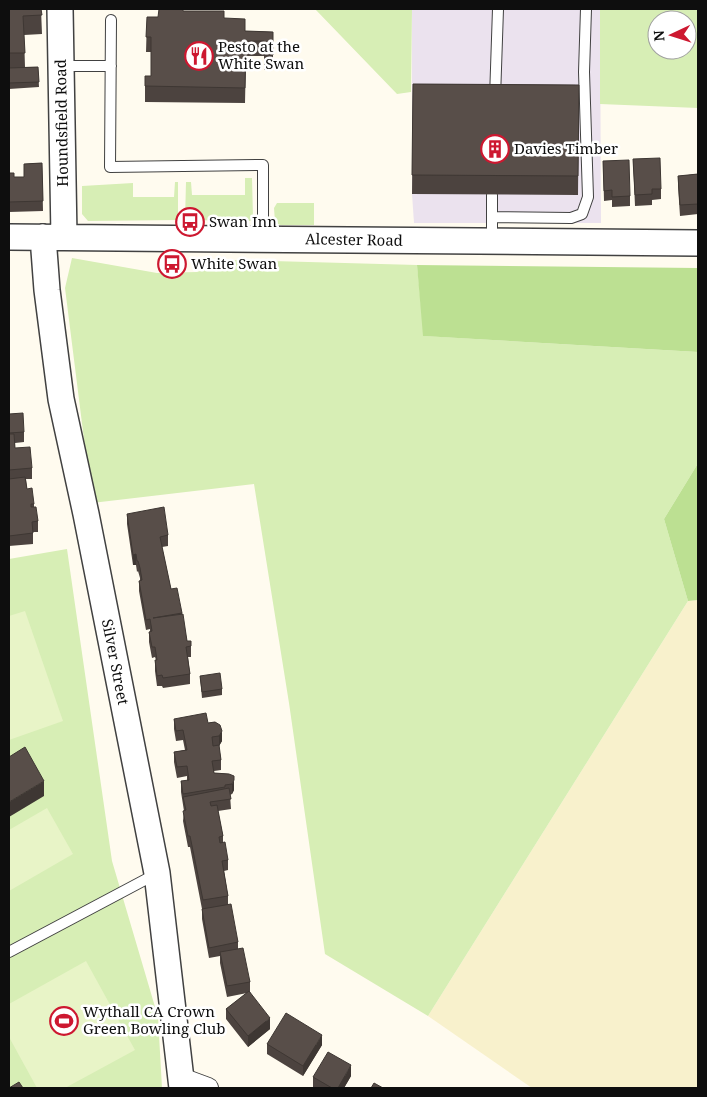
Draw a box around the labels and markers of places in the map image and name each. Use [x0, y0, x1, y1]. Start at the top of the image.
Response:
place label: Pesto at the White Swan [218, 36, 305, 73]
restaurant icon: Pesto at the White Swan [184, 41, 214, 71]
building icon: Davies Timber [480, 134, 510, 164]
place label: Davies Timber [514, 138, 618, 158]
bus stop icon: Swan Inn [175, 207, 205, 237]
place label: Swan Inn [209, 211, 277, 231]
bus stop icon: White Swan [157, 249, 187, 279]
place label: White Swan [191, 253, 278, 273]
place label: Wythall CA Crown Green Bowling Club [83, 1001, 226, 1038]
sports icon: Wythall CA Crown Green Bowling Club [49, 1006, 79, 1036]

